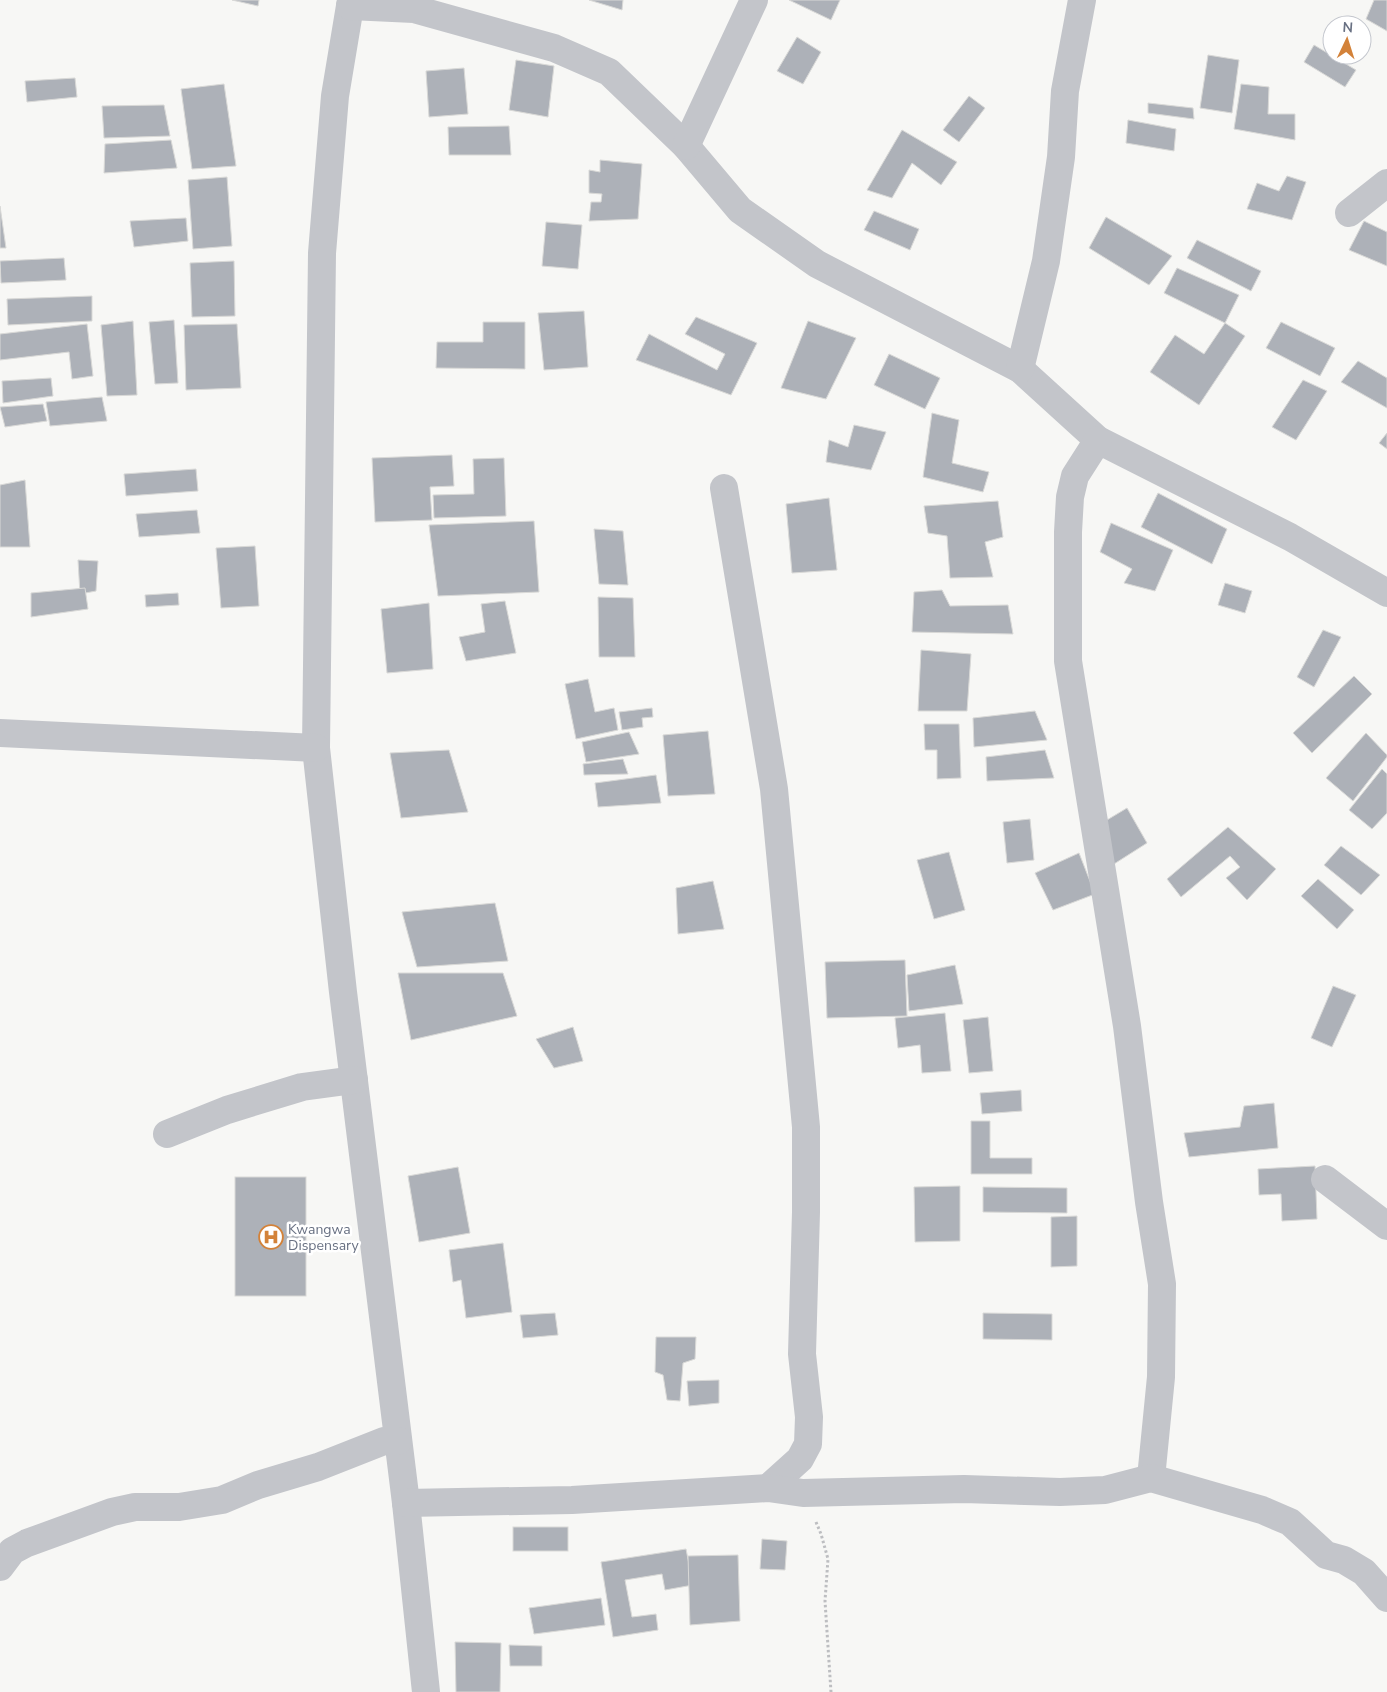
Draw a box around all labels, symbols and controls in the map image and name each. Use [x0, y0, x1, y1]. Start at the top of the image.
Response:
north arrow [1322, 15, 1372, 65]
text: N [1342, 18, 1354, 37]
place label: Kwangwa Dispensary [288, 1220, 360, 1255]
hospital icon: Kwangwa Dispensary [258, 1224, 284, 1250]

